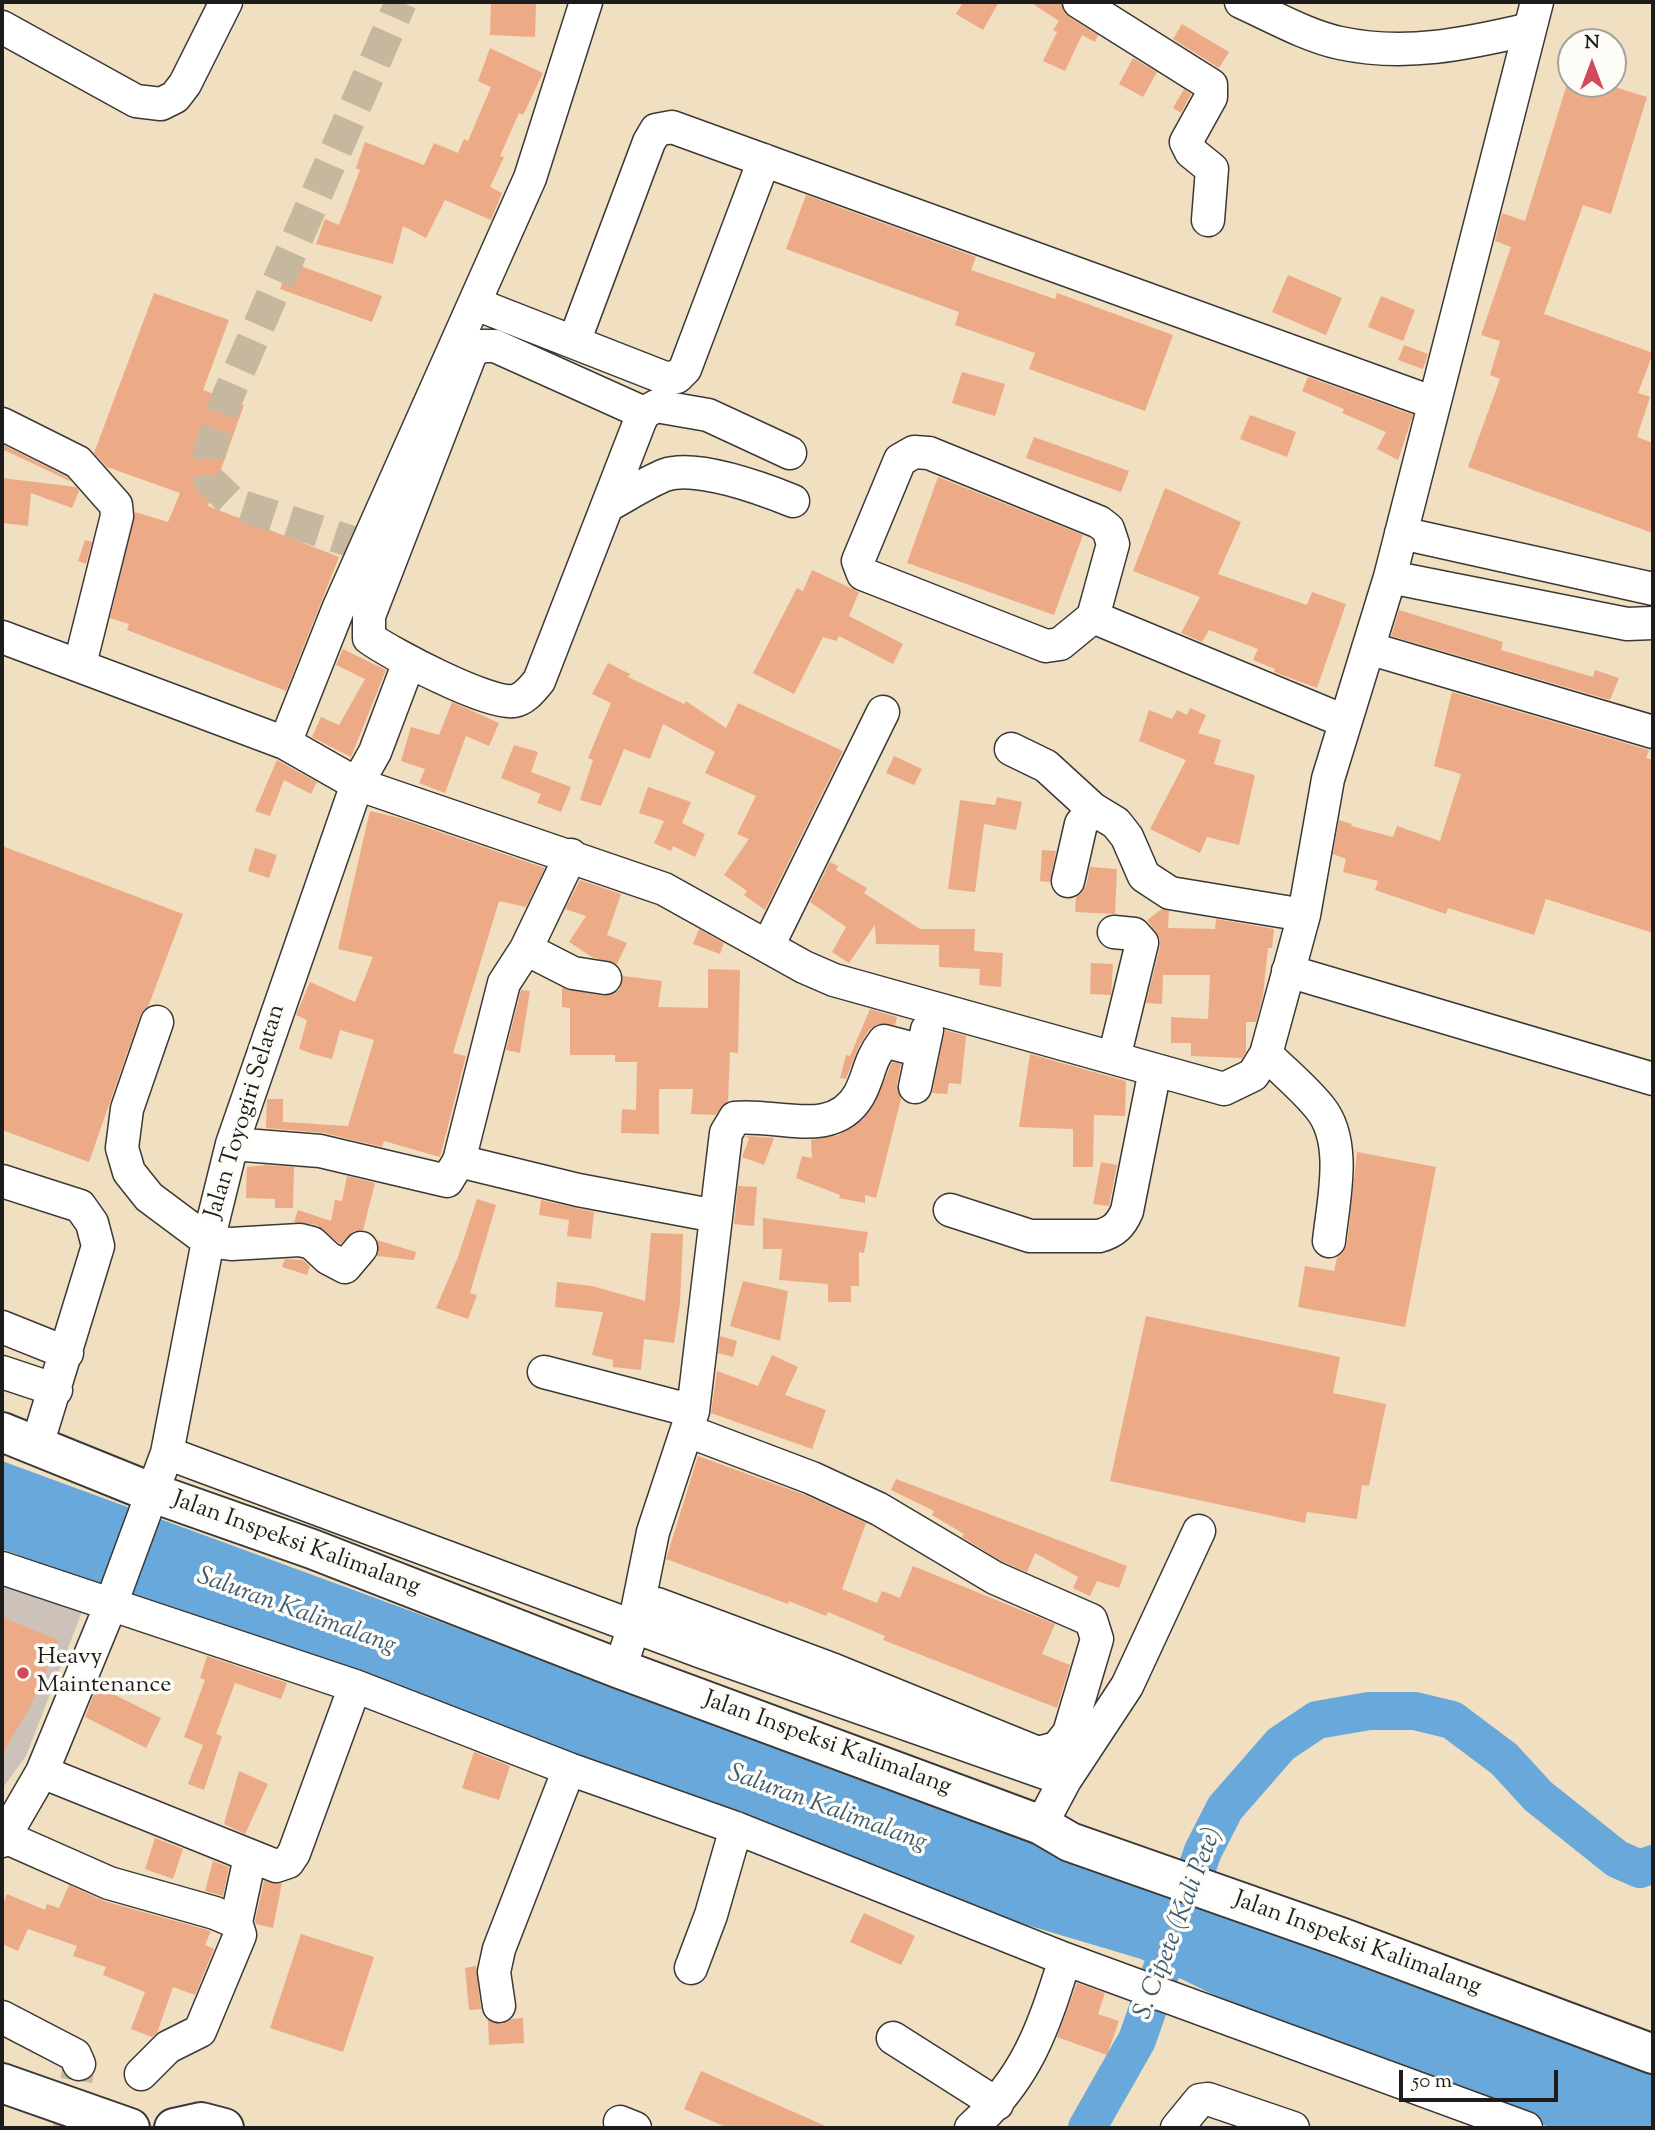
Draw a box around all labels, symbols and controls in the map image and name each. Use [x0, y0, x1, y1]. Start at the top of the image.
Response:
north arrow [1557, 28, 1627, 98]
text: N [1584, 30, 1600, 57]
street label: Jalan Toyogiri Selatan [201, 1001, 293, 1223]
street label: Jalan Inspeksi Kalimalang [168, 1487, 424, 1603]
water label: Saluran Kalimalang [192, 1562, 400, 1664]
place label: Heavy Maintenance [37, 1645, 171, 1701]
marker: Heavy Maintenance [15, 1665, 31, 1681]
street label: Jalan Inspeksi Kalimalang [699, 1687, 955, 1803]
water label: Saluran Kalimalang [723, 1759, 931, 1861]
water label: S. Cipete (Kali Pete) [1129, 1824, 1231, 2024]
street label: Jalan Inspeksi Kalimalang [1229, 1887, 1485, 2003]
scale bar [1403, 2056, 1562, 2100]
text: 50 m [1412, 2067, 1452, 2097]

